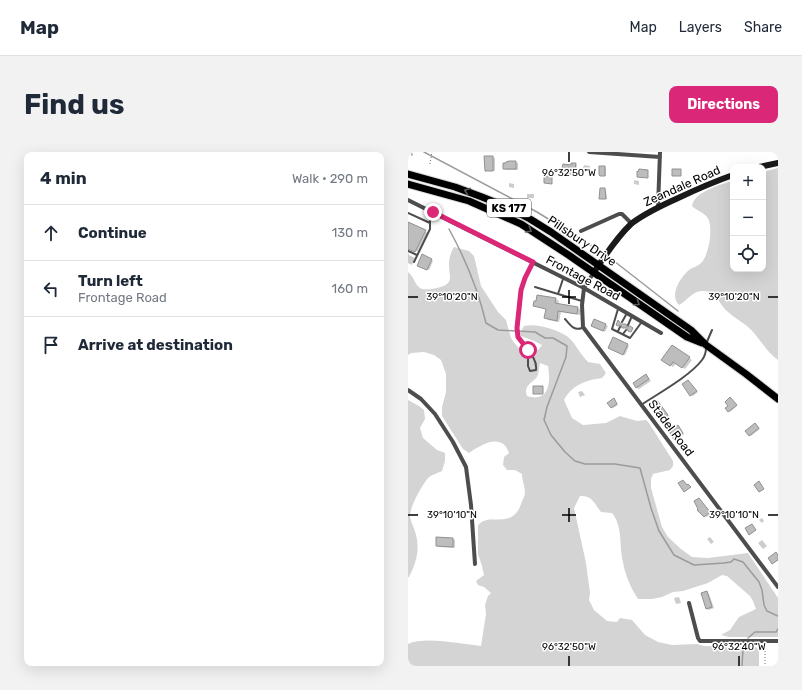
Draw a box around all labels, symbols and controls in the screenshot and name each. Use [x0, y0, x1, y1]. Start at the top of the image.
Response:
text: Map [20, 16, 59, 39]
text: Map [630, 19, 657, 36]
text: Layers [679, 19, 722, 36]
text: Share [744, 19, 782, 36]
button: Directions [669, 86, 778, 123]
text: Find us [24, 88, 124, 121]
street label: Zeandale Road [642, 163, 722, 209]
map controls [730, 164, 766, 272]
button: + [730, 164, 766, 200]
text: 96°32'50"W [542, 167, 596, 179]
text: 4 min [40, 168, 87, 188]
text: Walk · 290 m [292, 171, 368, 186]
one-way arrow [464, 188, 471, 196]
road number: KS 177 [487, 199, 531, 217]
button: − [730, 200, 766, 236]
route end [424, 203, 442, 221]
street label: Pillsbury Drive [545, 213, 619, 269]
icon: ahead [40, 222, 62, 244]
text: Continue [78, 224, 147, 242]
text: 130 m [332, 225, 368, 240]
one-way arrow [525, 225, 532, 232]
button: locate [730, 236, 766, 272]
street label: Frontage Road [544, 253, 622, 303]
text: Turn left [78, 272, 143, 290]
icon: left [40, 278, 62, 300]
text: 160 m [332, 281, 368, 296]
text: Frontage Road [78, 290, 167, 305]
text: 39°10'20"N [426, 291, 478, 303]
text: 39°10'20"N [708, 291, 760, 303]
one-way arrow [633, 298, 640, 306]
icon: arrive [40, 334, 62, 356]
text: Arrive at destination [78, 336, 233, 354]
route start [519, 341, 537, 359]
street label: Stadel Road [645, 397, 697, 459]
text: 39°10'10"N [427, 509, 477, 521]
text: 39°10'10"N [709, 509, 759, 521]
text: 96°32'50"W [542, 641, 596, 653]
text: 96°32'40"W [712, 641, 766, 653]

